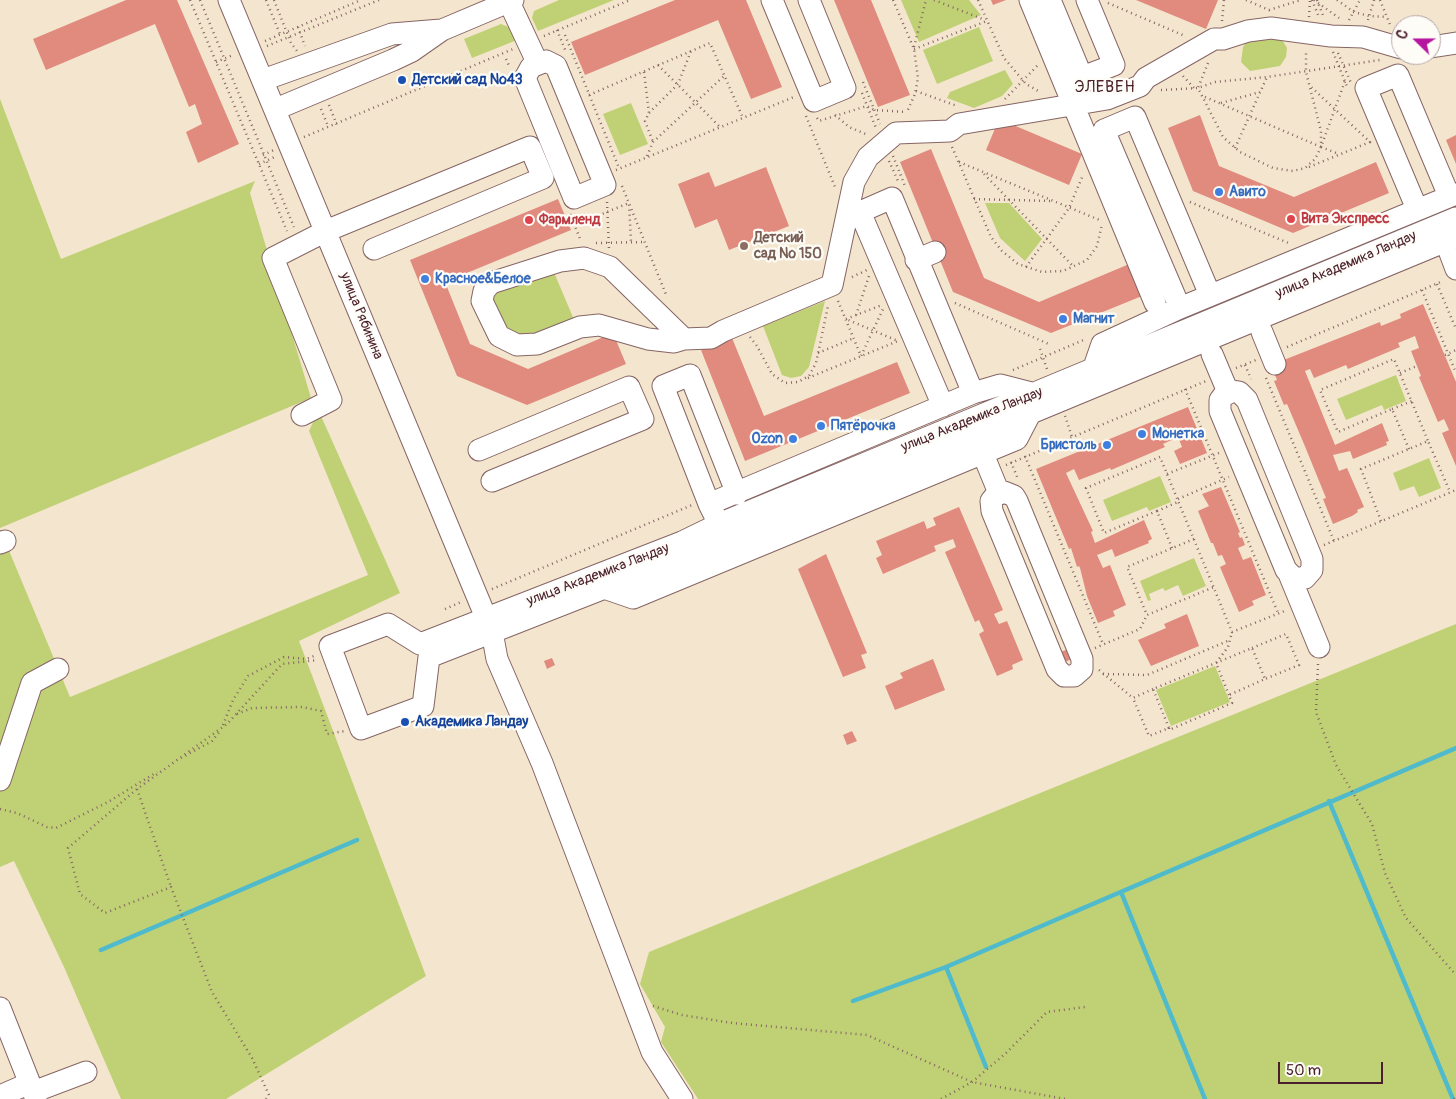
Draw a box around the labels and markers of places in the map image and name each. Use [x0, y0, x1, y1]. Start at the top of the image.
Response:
place label: Детский сад №43 [412, 72, 523, 88]
marker: Детский сад №43 [396, 74, 408, 86]
place label: Авито [1229, 184, 1266, 200]
marker: Авито [1213, 186, 1225, 198]
place label: Вита Экспресс [1301, 211, 1389, 227]
place label: Фармленд [539, 212, 600, 228]
marker: Вита Экспресс [1285, 213, 1297, 225]
marker: Фармленд [523, 214, 535, 226]
place label: Детский сад № 150 [754, 230, 822, 262]
marker: Детский сад № 150 [738, 240, 750, 252]
place label: Красное&Белое [435, 271, 531, 287]
marker: Красное&Белое [419, 273, 431, 285]
place label: Магнит [1073, 311, 1115, 327]
marker: Магнит [1057, 313, 1069, 325]
place label: Пятёрочка [831, 418, 895, 434]
marker: Пятёрочка [815, 420, 827, 432]
place label: Монетка [1152, 426, 1204, 442]
marker: Монетка [1136, 428, 1148, 440]
place label: Ozon [752, 431, 783, 447]
marker: Ozon [787, 433, 799, 445]
place label: Бристоль [1041, 437, 1097, 453]
marker: Бристоль [1101, 439, 1113, 451]
place label: Академика Ландау [415, 714, 528, 730]
marker: Академика Ландау [399, 716, 411, 728]

